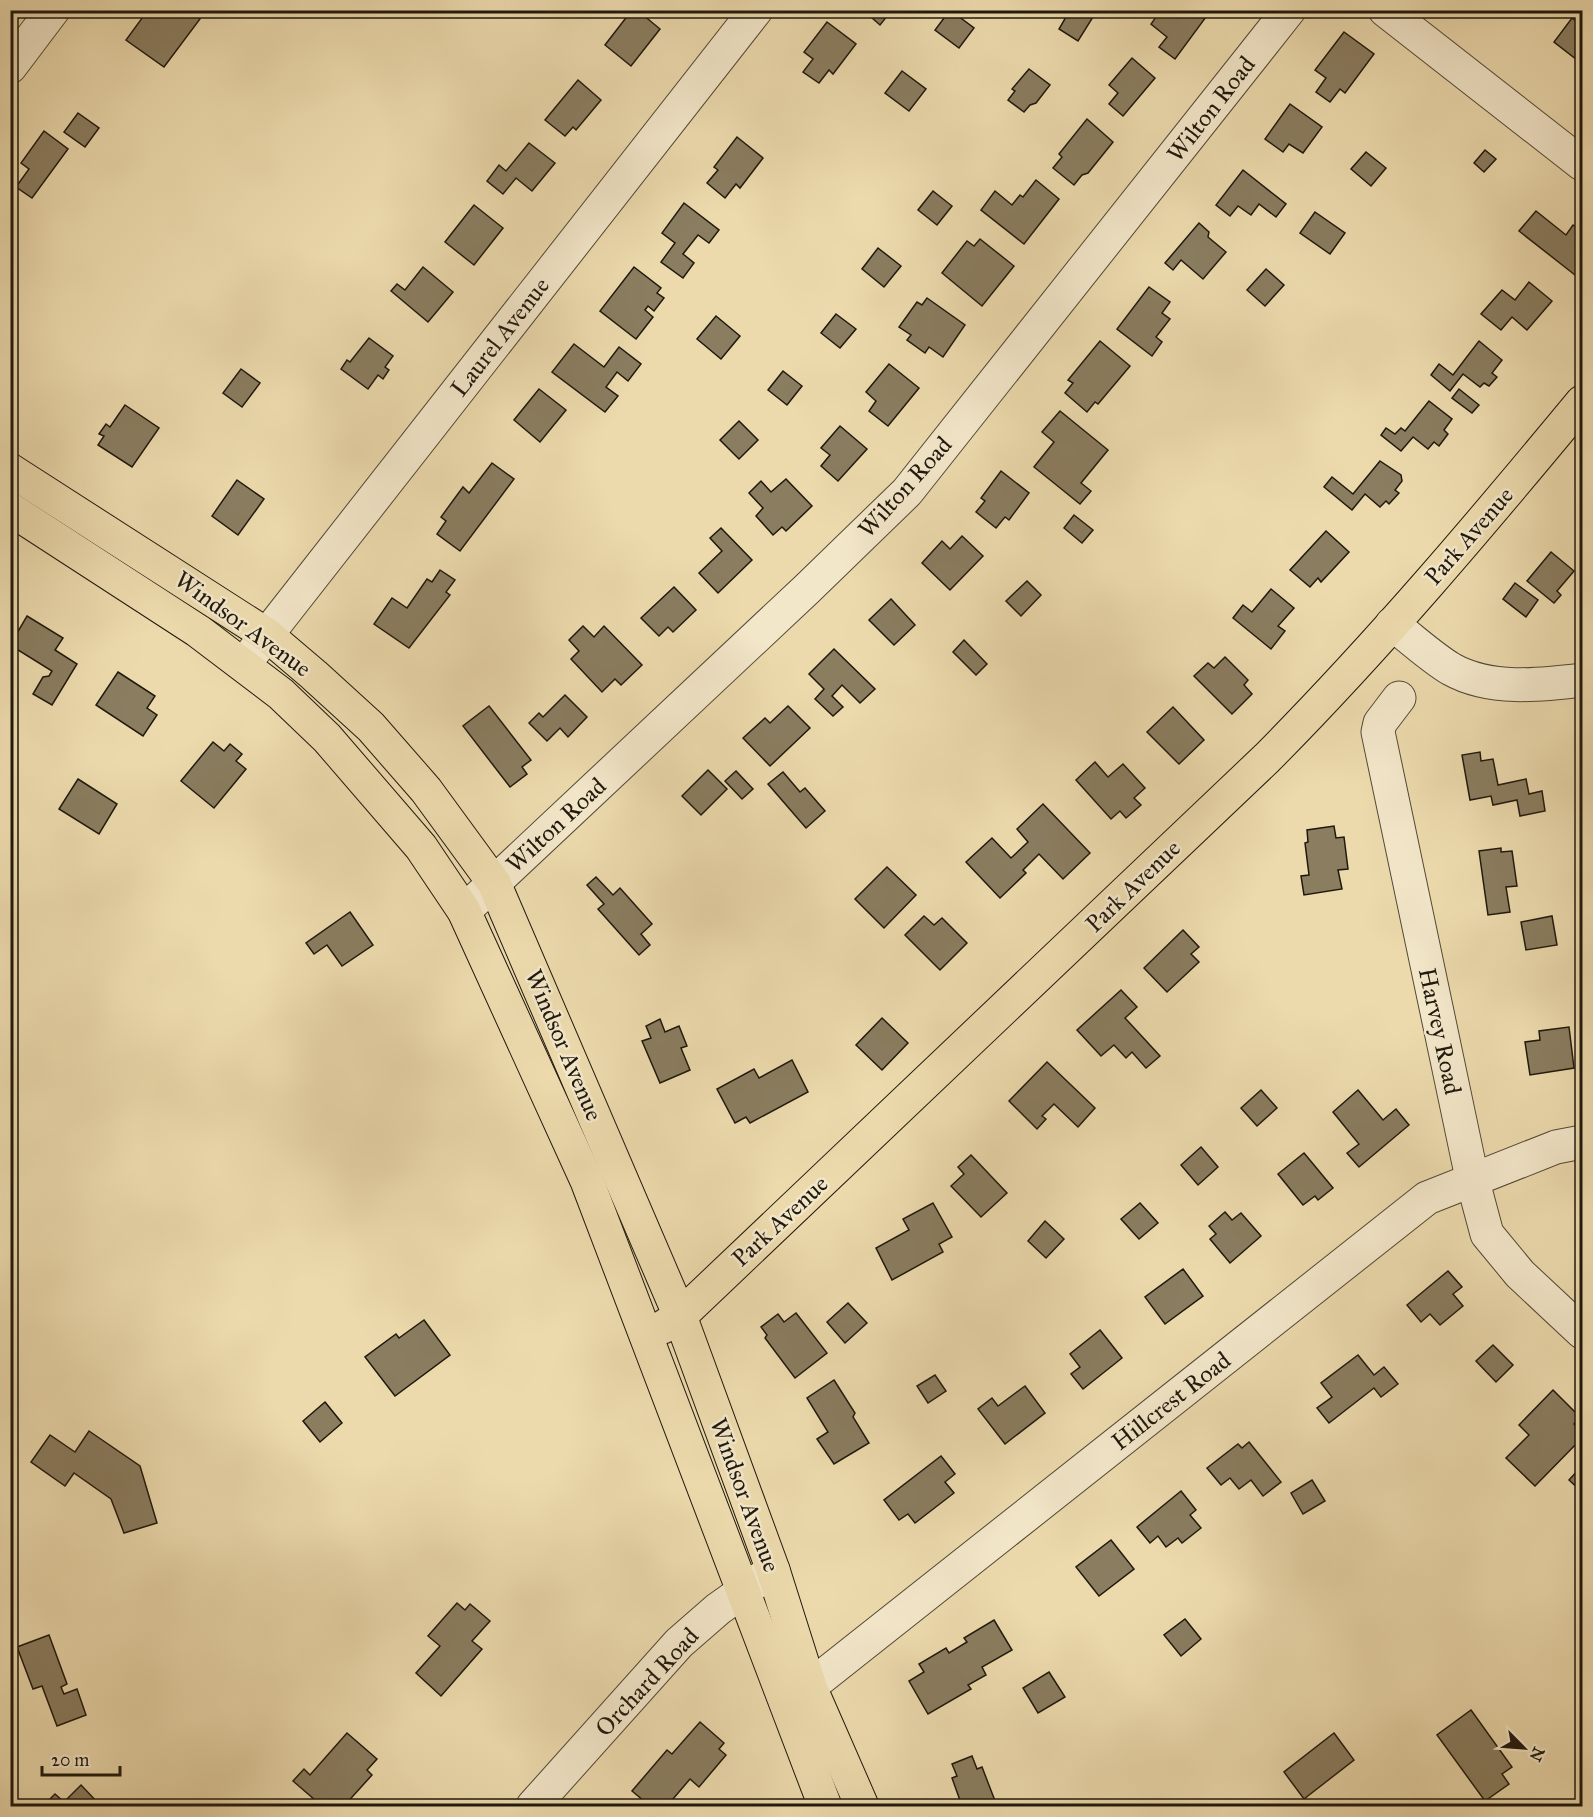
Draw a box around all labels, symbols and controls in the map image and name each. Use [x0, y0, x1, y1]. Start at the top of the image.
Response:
street label: Wilton Road [1160, 50, 1262, 168]
street label: Laurel Avenue [444, 271, 556, 403]
street label: Wilton Road [852, 430, 958, 544]
street label: Park Avenue [1418, 481, 1520, 591]
street label: Windsor Avenue [169, 564, 317, 684]
street label: Wilton Road [500, 771, 612, 879]
street label: Park Avenue [1079, 833, 1187, 939]
street label: Windsor Avenue [519, 965, 609, 1125]
street label: Harvey Road [1412, 965, 1468, 1097]
street label: Park Avenue [726, 1169, 834, 1273]
street label: Hillcrest Road [1106, 1345, 1236, 1457]
street label: Windsor Avenue [703, 1414, 787, 1576]
street label: Orchard Road [589, 1621, 705, 1743]
north arrow [1494, 1718, 1554, 1778]
scale bar [42, 1739, 120, 1777]
text: N [1525, 1744, 1549, 1765]
text: 20 m [51, 1749, 89, 1771]

